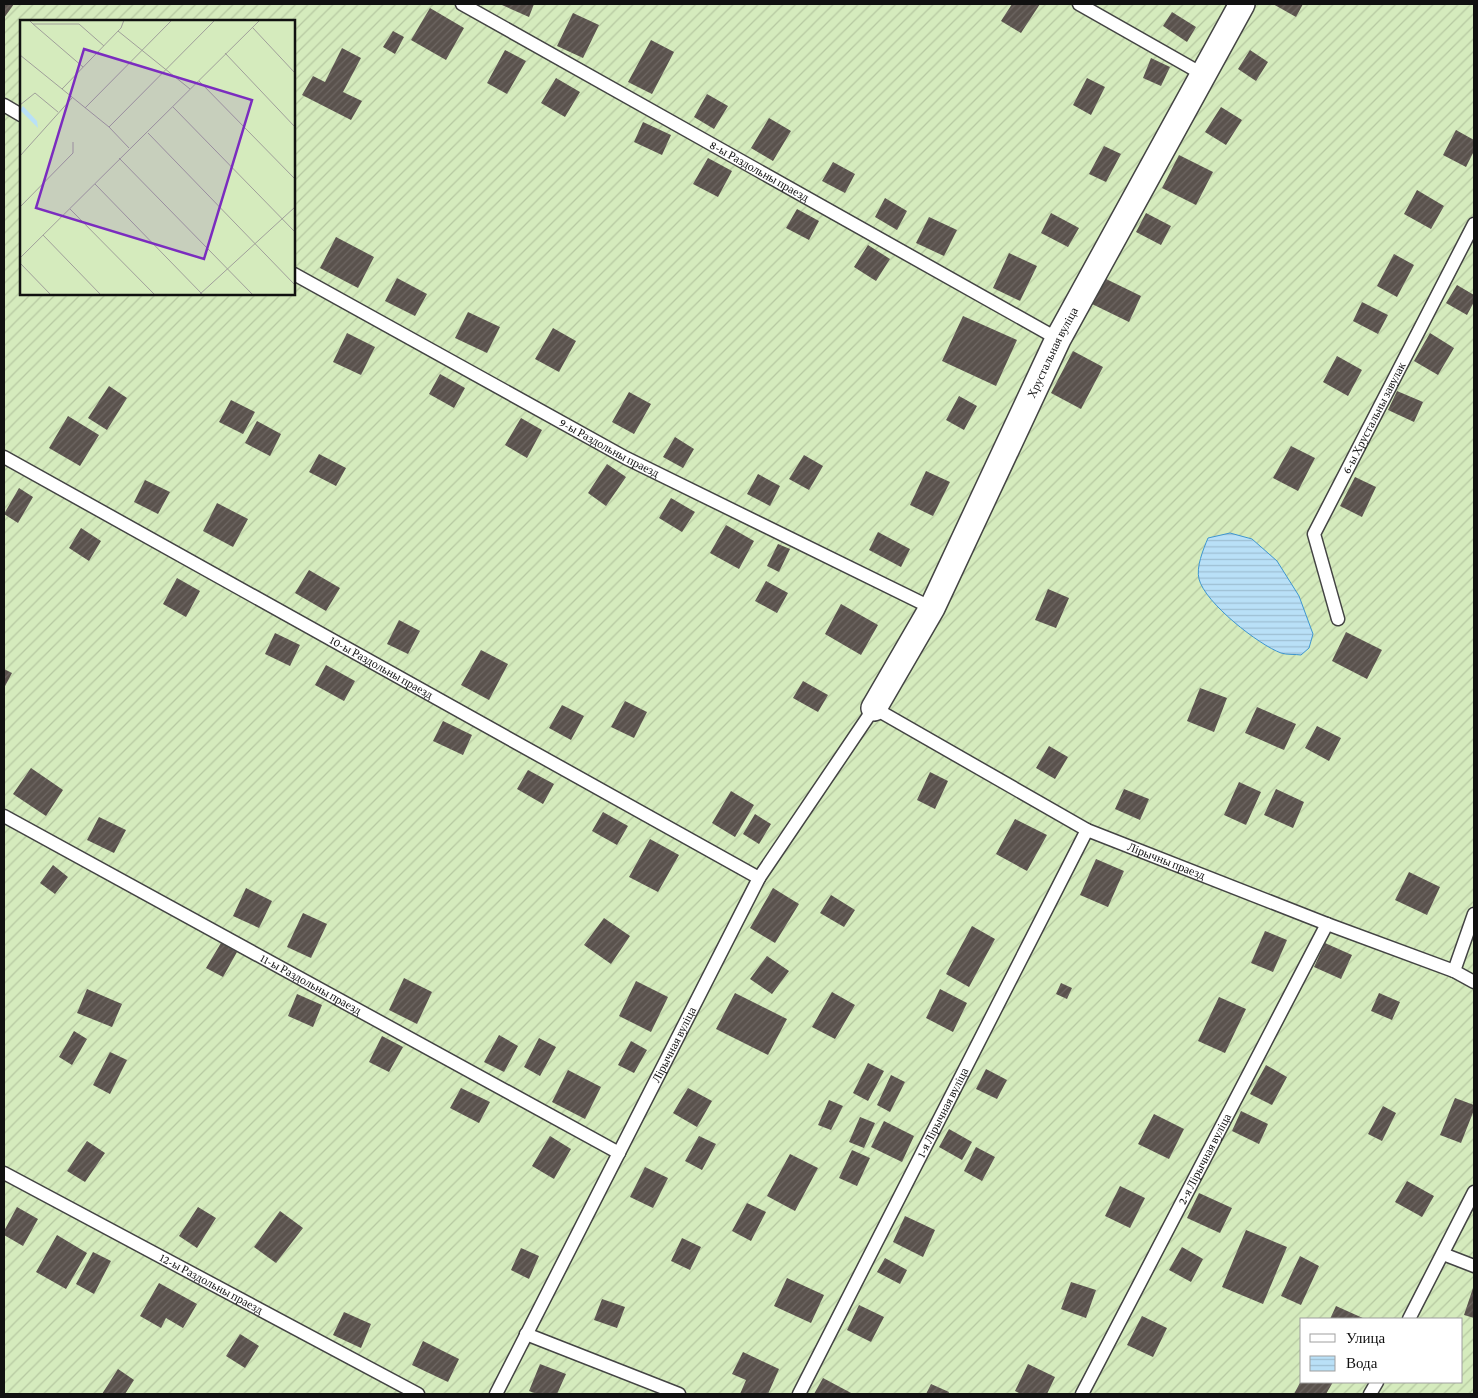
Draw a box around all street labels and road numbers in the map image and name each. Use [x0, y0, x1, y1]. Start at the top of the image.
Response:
street label: 8-ы Раздольны праезд [707, 138, 811, 205]
street label: Хрустальная вуліца [1024, 304, 1081, 400]
street label: 6-ы Хрустальны завулак [1339, 360, 1409, 476]
street label: 9-ы Раздольны праезд [557, 415, 662, 480]
street label: 10-ы Раздольны праезд [327, 633, 435, 702]
street label: Лірычны праезд [1125, 840, 1207, 883]
street label: 11-ы Раздольны праезд [258, 951, 364, 1018]
street label: Лірычная вуліца [649, 1004, 699, 1085]
street label: 1-я Лірычная вуліца [914, 1065, 972, 1160]
street label: 2-я Лірычная вуліца [1175, 1110, 1234, 1207]
street label: 12-ы Раздольны праезд [157, 1250, 265, 1317]

